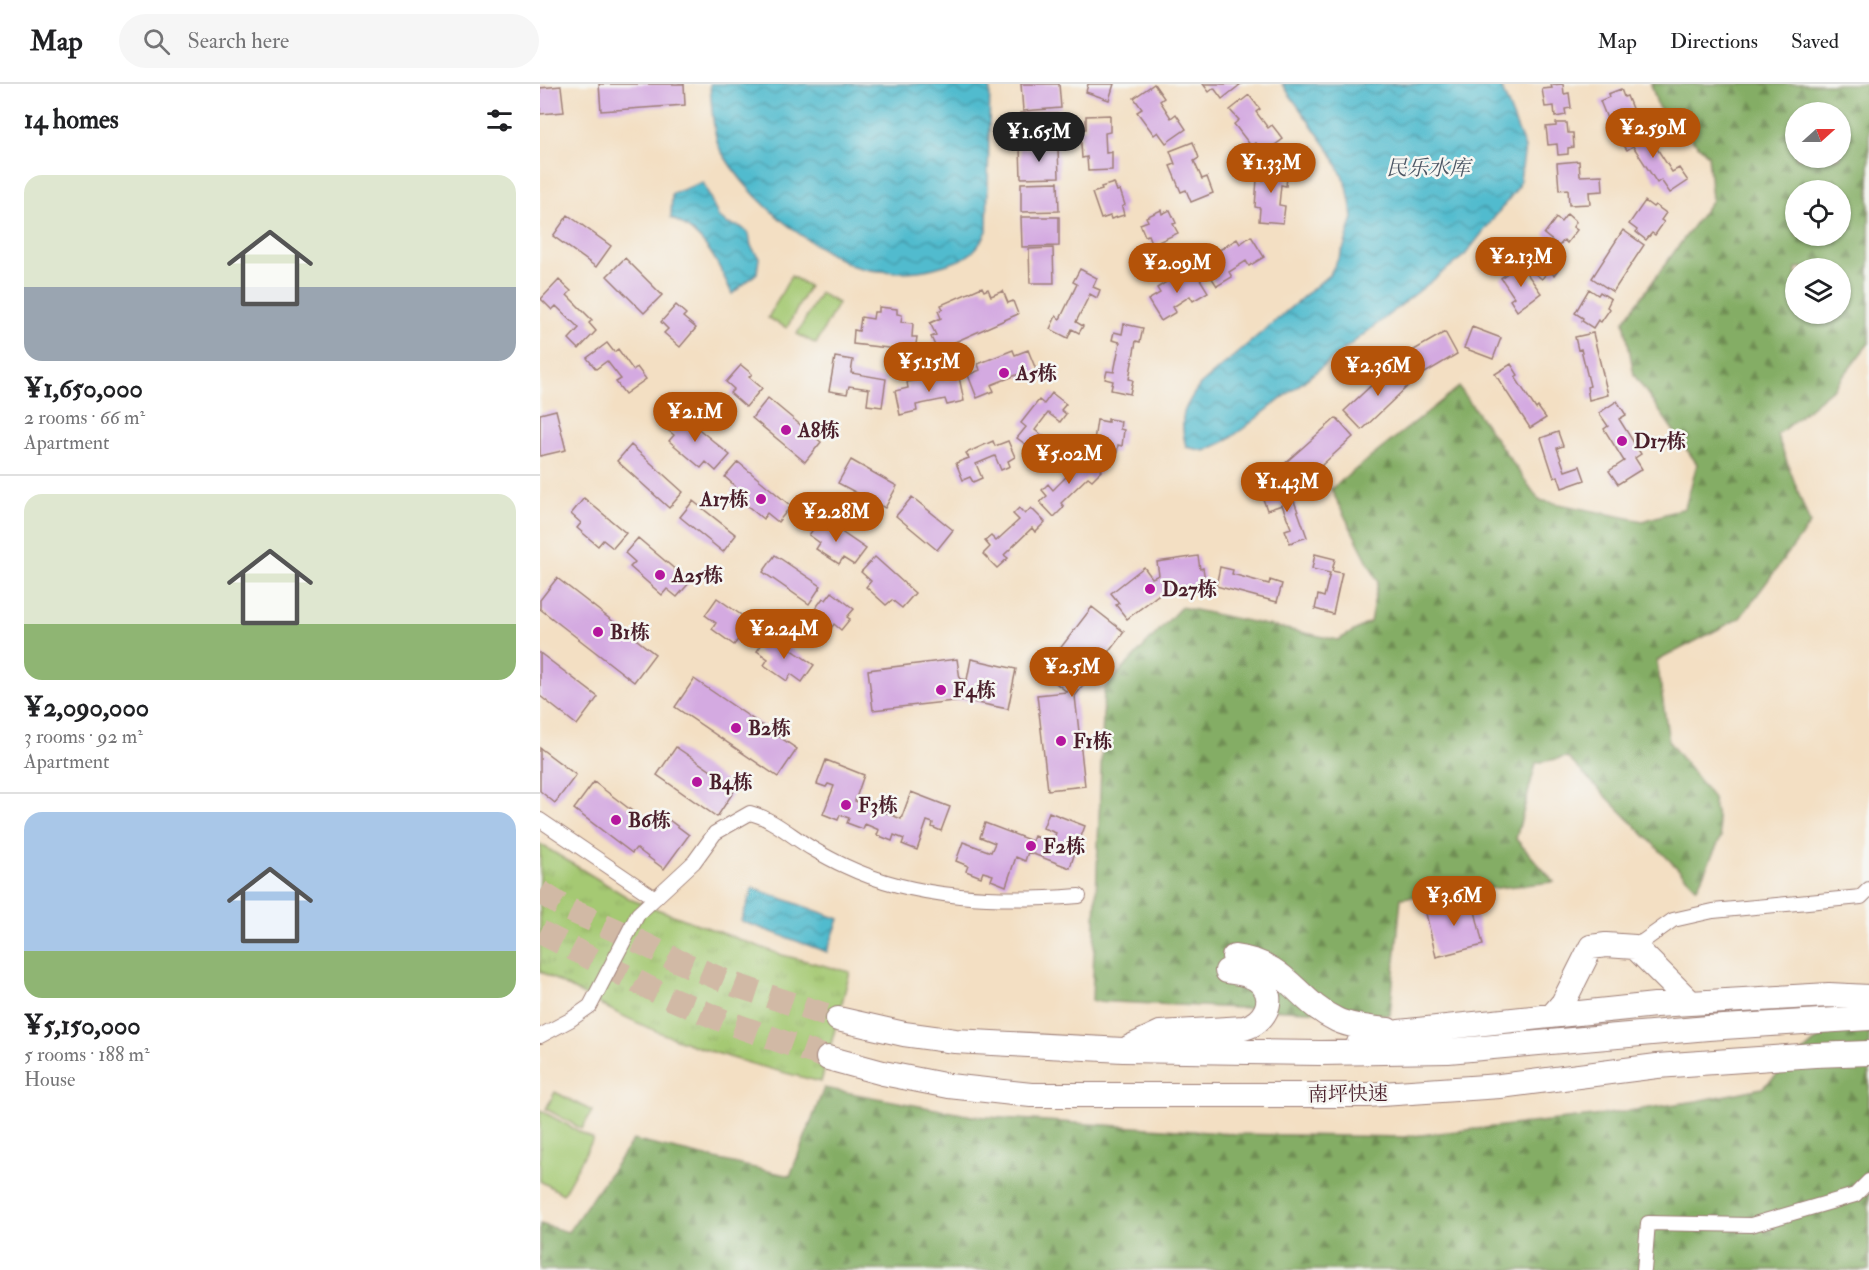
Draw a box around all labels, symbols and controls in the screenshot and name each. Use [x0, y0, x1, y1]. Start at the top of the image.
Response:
search box [119, 14, 539, 68]
text: Map [30, 24, 83, 59]
icon: search [140, 25, 173, 58]
text: Search here [188, 27, 289, 55]
text: Map [1597, 28, 1637, 55]
text: Directions [1670, 28, 1758, 55]
text: Saved [1791, 28, 1839, 55]
north arrow [1785, 102, 1851, 168]
map controls [1785, 102, 1851, 324]
text: 14 homes [24, 104, 119, 136]
icon: filters [483, 104, 516, 137]
pin: ¥2.59M [1604, 108, 1702, 159]
pin: ¥1.65M [990, 112, 1088, 163]
text: ¥2.59M [1619, 115, 1687, 140]
text: ¥1.65M [1007, 119, 1071, 144]
pin: ¥1.33M [1222, 143, 1320, 194]
text: ¥1.33M [1241, 150, 1301, 175]
water label: 民乐水库 [1386, 155, 1473, 182]
button: locate [1785, 180, 1851, 246]
icon: home [216, 214, 324, 322]
pin: ¥2.13M [1472, 237, 1570, 288]
pin: ¥2.09M [1128, 243, 1226, 294]
text: ¥2.13M [1489, 244, 1553, 269]
text: ¥2.09M [1143, 250, 1211, 275]
button: layers [1785, 258, 1851, 324]
pin: ¥5.15M [880, 342, 978, 393]
pin: ¥2.36M [1329, 346, 1427, 397]
text: ¥5.15M [898, 349, 960, 374]
text: ¥2.36M [1345, 353, 1411, 378]
place label: A5栋 [1015, 361, 1058, 386]
marker: A5栋 [997, 366, 1011, 380]
text: ¥1,650,000 [24, 373, 143, 405]
pin: ¥2.1M [653, 392, 737, 443]
text: ¥2.1M [667, 399, 723, 424]
text: 2 rooms · 66 m² [24, 405, 145, 430]
place label: A8栋 [797, 418, 840, 443]
marker: A8栋 [779, 423, 793, 437]
place label: D17栋 [1634, 429, 1687, 454]
text: Apartment [24, 430, 109, 455]
pin: ¥5.02M [1020, 434, 1118, 485]
marker: D17栋 [1615, 434, 1629, 448]
text: ¥5.02M [1035, 441, 1103, 466]
pin: ¥1.43M [1238, 462, 1336, 513]
text: ¥1.43M [1255, 469, 1319, 494]
place label: A17栋 [699, 487, 749, 512]
marker: A17栋 [754, 492, 768, 506]
pin: ¥2.28M [787, 492, 885, 543]
text: ¥2.28M [802, 499, 870, 524]
icon: home [216, 533, 324, 641]
place label: A25栋 [671, 563, 724, 588]
marker: A25栋 [653, 568, 667, 582]
place label: D27栋 [1162, 577, 1218, 602]
marker: D27栋 [1143, 582, 1157, 596]
pin: ¥2.24M [735, 609, 833, 660]
text: ¥2.24M [749, 616, 819, 641]
place label: B1栋 [610, 620, 650, 645]
marker: B1栋 [591, 625, 605, 639]
pin: ¥2.5M [1030, 647, 1114, 698]
text: ¥2.5M [1044, 654, 1100, 679]
place label: F4栋 [953, 678, 996, 703]
marker: F4栋 [934, 683, 948, 697]
text: ¥2,090,000 [24, 692, 149, 724]
place label: B2栋 [748, 716, 791, 741]
marker: B2栋 [729, 721, 743, 735]
text: 3 rooms · 92 m² [24, 724, 143, 749]
place label: F1栋 [1073, 729, 1113, 754]
marker: F1栋 [1054, 734, 1068, 748]
text: Apartment [24, 749, 109, 774]
place label: B4栋 [709, 770, 753, 795]
marker: B4栋 [690, 775, 704, 789]
place label: F3栋 [858, 793, 898, 818]
marker: F3栋 [839, 798, 853, 812]
place label: B6栋 [628, 808, 671, 833]
marker: B6栋 [609, 813, 623, 827]
place label: F2栋 [1043, 834, 1086, 859]
marker: F2栋 [1024, 839, 1038, 853]
icon: home [216, 851, 324, 959]
pin: ¥3.6M [1412, 876, 1496, 927]
text: ¥3.6M [1426, 883, 1482, 908]
text: ¥5,150,000 [24, 1010, 141, 1042]
text: 5 rooms · 188 m² [24, 1042, 150, 1067]
text: House [24, 1067, 75, 1092]
street label: 南坪快速 [1308, 1081, 1388, 1107]

